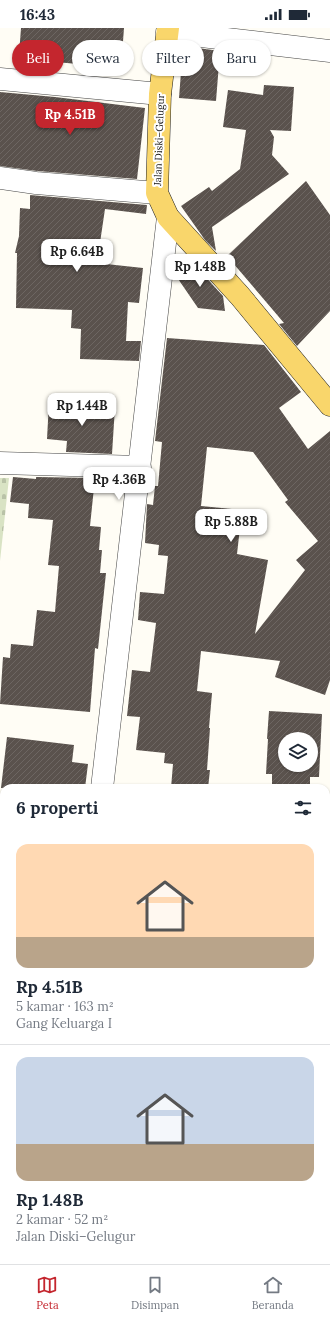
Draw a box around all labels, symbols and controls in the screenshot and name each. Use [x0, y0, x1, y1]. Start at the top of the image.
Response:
text: 16:43 [20, 5, 55, 24]
chip: Beli [12, 40, 64, 76]
chip: Sewa [72, 40, 134, 76]
chip: Filter [142, 40, 204, 76]
chip: Baru [212, 40, 271, 76]
street label: Jalan Diski–Gelugur [151, 93, 167, 187]
pin: Rp 4.51B [29, 102, 111, 136]
text: Rp 4.51B [44, 106, 96, 123]
pin: Rp 6.64B [36, 239, 118, 273]
text: Rp 6.64B [50, 243, 104, 260]
pin: Rp 1.48B [159, 254, 241, 288]
text: Rp 1.48B [174, 258, 226, 275]
pin: Rp 1.44B [41, 393, 123, 427]
text: Rp 1.44B [56, 397, 108, 414]
pin: Rp 4.36B [78, 467, 160, 501]
text: Rp 4.36B [92, 471, 146, 488]
pin: Rp 5.88B [190, 509, 272, 543]
text: Rp 5.88B [204, 513, 258, 530]
map controls [278, 732, 318, 772]
button: layers [278, 732, 318, 772]
text: 6 properti [16, 797, 98, 819]
icon: filters [292, 797, 314, 819]
icon: home [129, 870, 201, 942]
text: Rp 4.51B [16, 976, 83, 998]
text: 5 kamar · 163 m² [16, 998, 114, 1015]
text: Gang Keluarga I [16, 1015, 112, 1032]
icon: home [129, 1083, 201, 1155]
text: Rp 1.48B [16, 1189, 83, 1211]
text: 2 kamar · 52 m² [16, 1211, 108, 1228]
text: Jalan Diski–Gelugur [16, 1228, 135, 1245]
tab: Peta [36, 1274, 59, 1312]
tab: Disimpan [131, 1274, 179, 1312]
tab: Beranda [252, 1274, 294, 1312]

